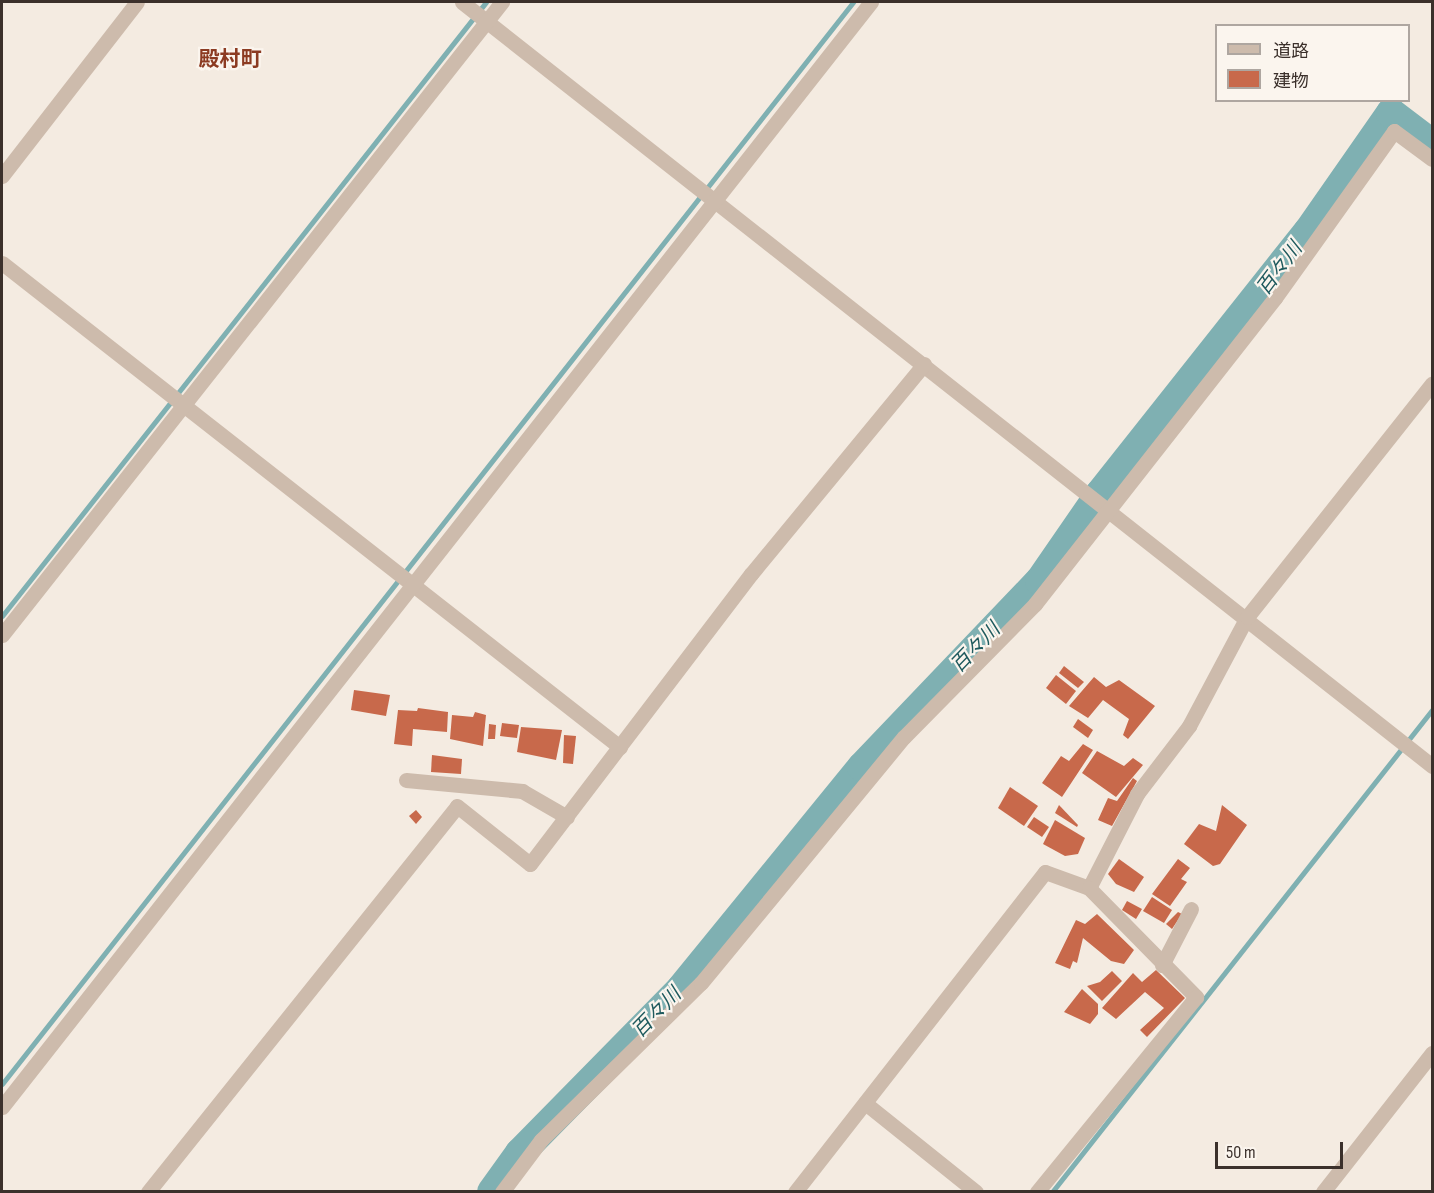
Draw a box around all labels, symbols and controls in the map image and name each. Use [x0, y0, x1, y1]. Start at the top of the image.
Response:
legend [1215, 24, 1410, 102]
text: 道路 [1273, 41, 1309, 62]
district label: 殿村町 [199, 47, 261, 73]
text: 建物 [1273, 71, 1309, 92]
water label: 百々川 [1252, 238, 1308, 300]
water label: 百々川 [947, 618, 1005, 678]
water label: 百々川 [628, 983, 686, 1043]
scale bar [1218, 1130, 1346, 1168]
text: 50 m [1226, 1142, 1256, 1163]

